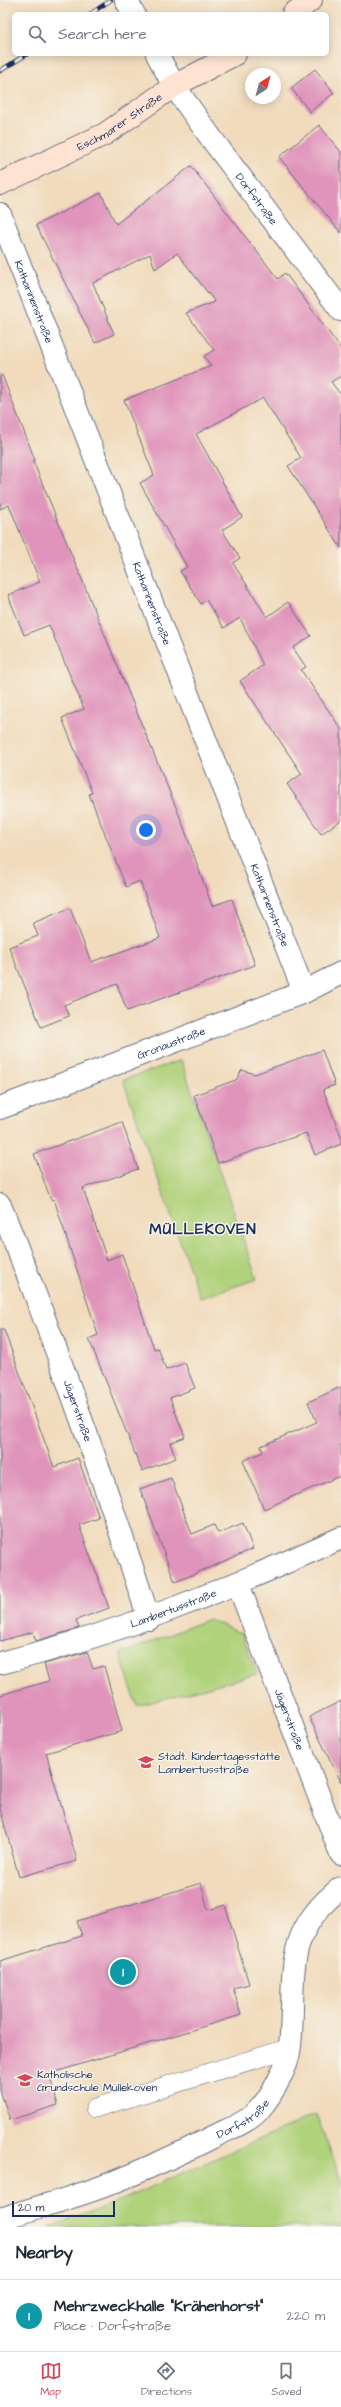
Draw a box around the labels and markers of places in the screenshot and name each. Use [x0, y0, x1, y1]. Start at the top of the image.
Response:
place label: Städt. Kindertagesstätte Lambertusstraße [158, 1749, 280, 1777]
school or university icon: Städt. Kindertagesstätte Lambertusstraße [137, 1753, 155, 1771]
pin: 1 [110, 1957, 136, 1987]
place label: Katholische Grundschule Müllekoven [37, 2067, 158, 2095]
school or university icon: Katholische Grundschule Müllekoven [16, 2071, 34, 2089]

